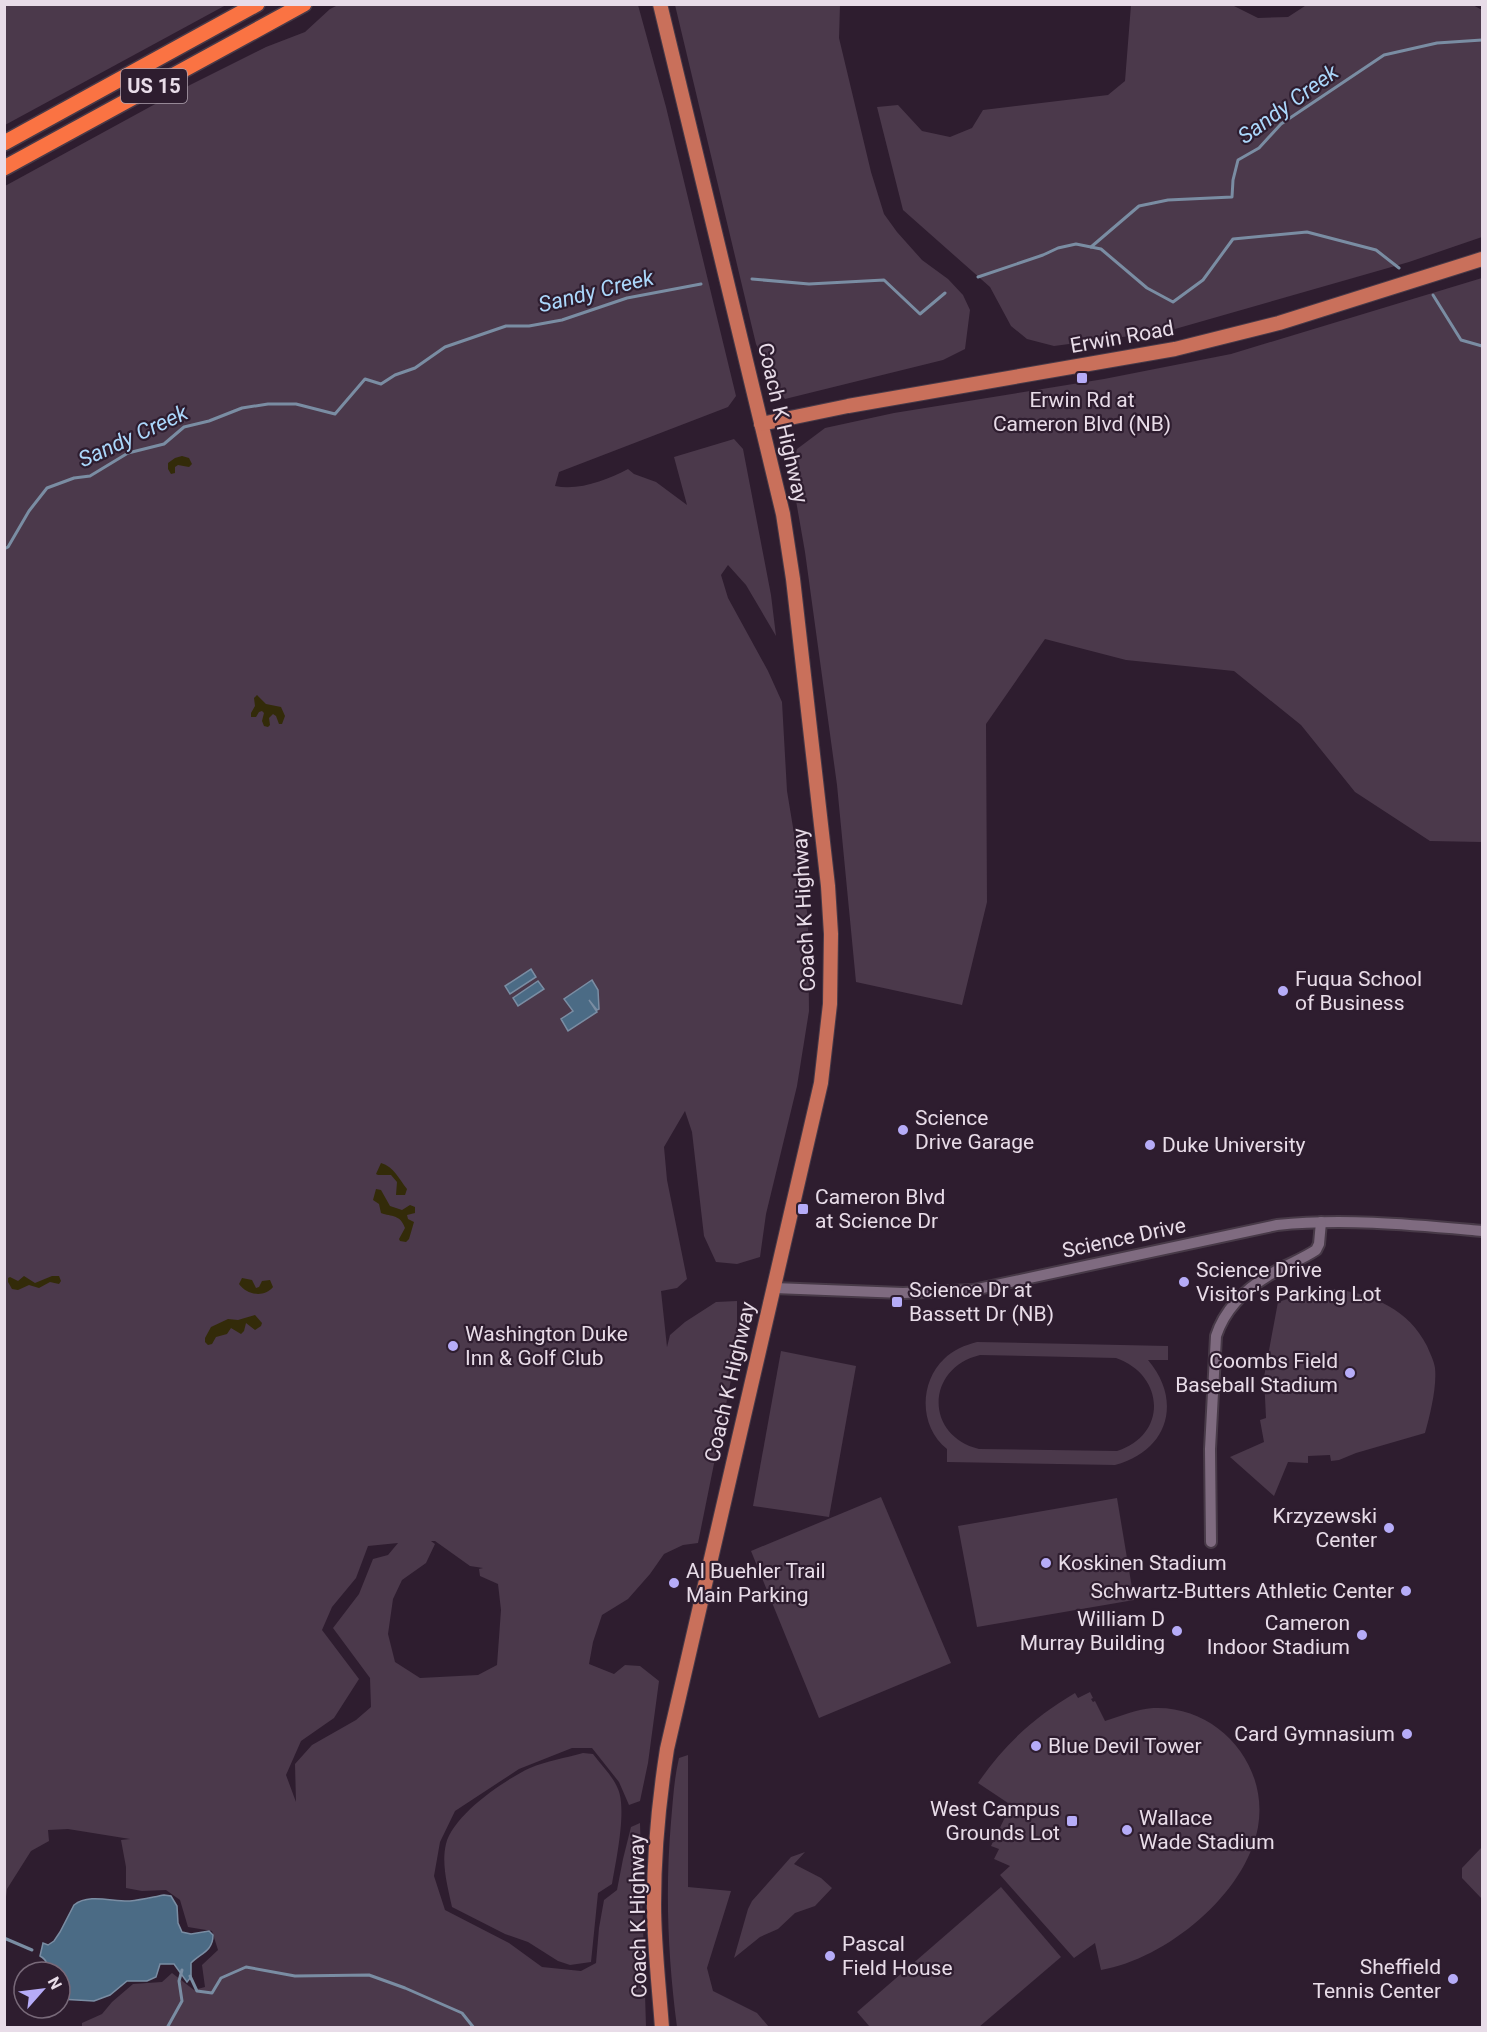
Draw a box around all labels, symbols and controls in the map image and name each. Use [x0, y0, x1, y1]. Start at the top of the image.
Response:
water label: Sandy Creek [1233, 59, 1344, 149]
road number: US 15 [121, 69, 187, 103]
water label: Sandy Creek [536, 264, 657, 317]
street label: Erwin Road [1068, 316, 1176, 358]
street label: Coach K Highway [753, 341, 813, 505]
marker: Erwin Rd at Cameron Blvd (NB) [1075, 371, 1089, 385]
place label: Erwin Rd at Cameron Blvd (NB) [993, 388, 1171, 436]
water label: Sandy Creek [74, 399, 193, 472]
street label: Coach K Highway [788, 828, 820, 992]
place label: Fuqua School of Business [1295, 967, 1422, 1015]
marker: Fuqua School of Business [1276, 984, 1290, 998]
place label: Science Drive Garage [915, 1106, 1034, 1154]
marker: Science Drive Garage [896, 1123, 910, 1137]
place label: Duke University [1162, 1133, 1306, 1157]
marker: Duke University [1143, 1138, 1157, 1152]
place label: Cameron Blvd at Science Dr [815, 1185, 945, 1233]
marker: Cameron Blvd at Science Dr [796, 1202, 810, 1216]
street label: Science Drive [1060, 1213, 1188, 1263]
place label: Science Drive Visitor's Parking Lot [1196, 1258, 1382, 1306]
marker: Science Drive Visitor's Parking Lot [1177, 1275, 1191, 1289]
place label: Science Dr at Bassett Dr (NB) [909, 1278, 1054, 1326]
marker: Science Dr at Bassett Dr (NB) [890, 1295, 904, 1309]
street label: Coach K Highway [700, 1300, 760, 1464]
place label: Washington Duke Inn & Golf Club [465, 1322, 628, 1370]
marker: Washington Duke Inn & Golf Club [446, 1339, 460, 1353]
place label: Coombs Field Baseball Stadium [1175, 1349, 1338, 1397]
marker: Coombs Field Baseball Stadium [1343, 1366, 1357, 1380]
place label: Krzyzewski Center [1273, 1504, 1377, 1552]
marker: Krzyzewski Center [1382, 1521, 1396, 1535]
place label: Koskinen Stadium [1058, 1551, 1227, 1575]
marker: Koskinen Stadium [1039, 1556, 1053, 1570]
place label: Al Buehler Trail Main Parking [686, 1559, 826, 1607]
marker: Al Buehler Trail Main Parking [667, 1576, 681, 1590]
place label: Schwartz-Butters Athletic Center [1090, 1579, 1394, 1603]
marker: Schwartz-Butters Athletic Center [1399, 1584, 1413, 1598]
place label: William D Murray Building [1020, 1607, 1165, 1655]
place label: Cameron Indoor Stadium [1207, 1611, 1350, 1659]
marker: William D Murray Building [1170, 1624, 1184, 1638]
marker: Cameron Indoor Stadium [1355, 1628, 1369, 1642]
place label: Card Gymnasium [1234, 1722, 1395, 1746]
marker: Card Gymnasium [1400, 1727, 1414, 1741]
place label: Blue Devil Tower [1048, 1734, 1202, 1758]
marker: Blue Devil Tower [1029, 1739, 1043, 1753]
place label: West Campus Grounds Lot [930, 1797, 1060, 1845]
place label: Wallace Wade Stadium [1139, 1806, 1275, 1854]
marker: West Campus Grounds Lot [1065, 1814, 1079, 1828]
marker: Wallace Wade Stadium [1120, 1823, 1134, 1837]
street label: Coach K Highway [625, 1834, 651, 1998]
place label: Pascal Field House [842, 1932, 953, 1980]
marker: Pascal Field House [823, 1949, 837, 1963]
place label: Sheffield Tennis Center [1312, 1955, 1441, 2003]
north arrow [12, 1960, 72, 2020]
marker: Sheffield Tennis Center [1446, 1972, 1460, 1986]
text: N [44, 1974, 66, 1993]

